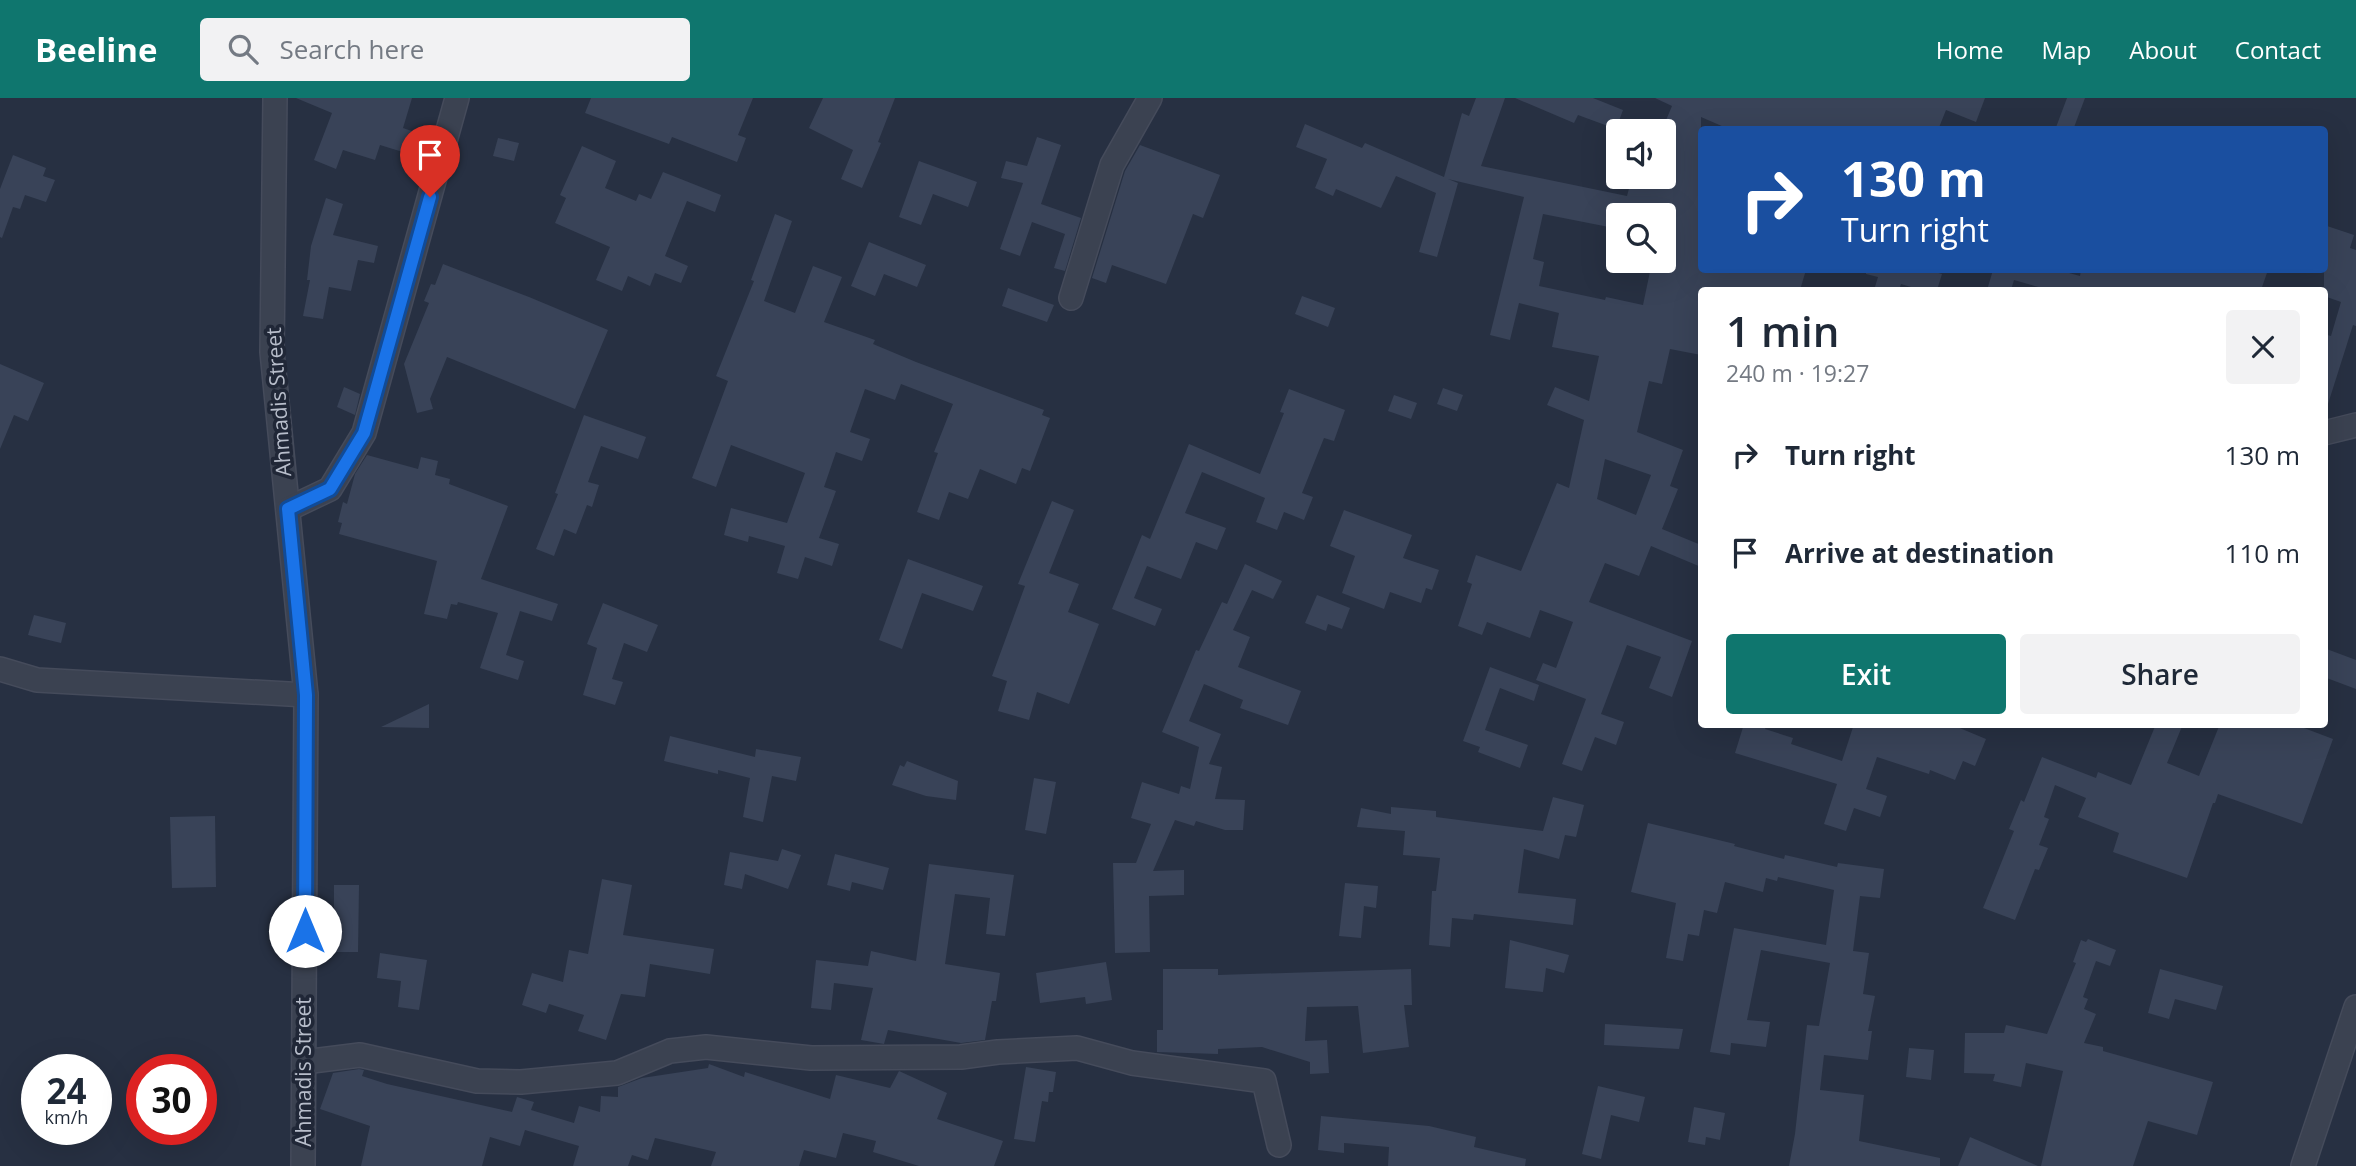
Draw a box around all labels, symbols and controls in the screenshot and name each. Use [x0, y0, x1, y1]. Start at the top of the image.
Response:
search box [200, 18, 690, 81]
text: Beeline [35, 27, 158, 72]
icon: search [224, 30, 262, 68]
text: Search here [280, 31, 424, 67]
text: Home [1936, 33, 2004, 66]
text: Map [2042, 33, 2091, 66]
text: About [2129, 33, 2197, 66]
text: Contact [2235, 33, 2321, 66]
map controls [1606, 119, 1676, 273]
button: sound [1606, 119, 1676, 189]
pin [400, 125, 460, 197]
icon: arrive [411, 136, 449, 174]
text: 130 m [1841, 145, 1986, 211]
icon: right [1726, 154, 1817, 245]
button: search [1606, 203, 1676, 273]
text: Turn right [1841, 208, 1989, 251]
text: 1 min [1726, 302, 1839, 359]
button: close [2226, 310, 2300, 384]
street label: Ahmadis Street [259, 327, 297, 478]
text: 240 m · 19:27 [1726, 357, 1869, 389]
icon: right [1726, 436, 1764, 474]
text: Turn right [1785, 437, 1916, 473]
text: 130 m [2225, 437, 2300, 473]
icon: arrive [1726, 534, 1764, 572]
text: Arrive at destination [1785, 535, 2054, 571]
text: 110 m [2225, 535, 2300, 571]
button: Exit [1726, 634, 2006, 714]
button: Share [2020, 634, 2300, 714]
position arrow [268, 894, 342, 968]
street label: Ahmadis Street [289, 997, 317, 1147]
speed limit sign: 30 [126, 1054, 217, 1145]
text: 24 [46, 1067, 87, 1114]
text: km/h [45, 1105, 88, 1129]

